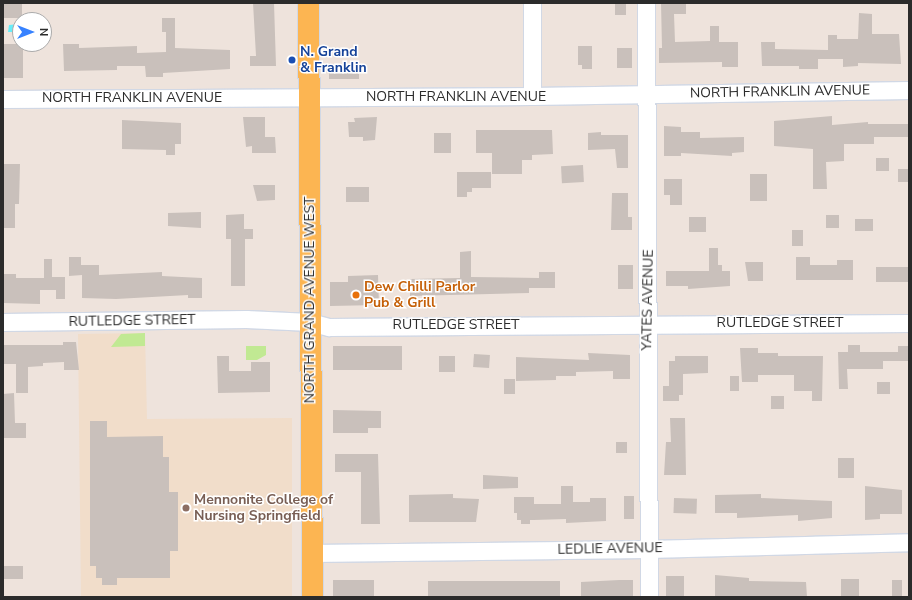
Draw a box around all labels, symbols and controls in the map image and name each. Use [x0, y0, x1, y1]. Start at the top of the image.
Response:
north arrow [12, 12, 52, 52]
text: N [36, 28, 51, 36]
place label: N. Grand & Franklin [300, 44, 367, 76]
marker: N. Grand & Franklin [287, 55, 297, 65]
street label: NORTH FRANKLIN AVENUE [690, 82, 870, 102]
street label: NORTH FRANKLIN AVENUE [366, 89, 546, 105]
street label: NORTH FRANKLIN AVENUE [42, 90, 222, 106]
street label: NORTH GRAND AVENUE WEST [302, 197, 318, 403]
street label: YATES AVENUE [639, 249, 657, 351]
place label: Dew Chilli Parlor Pub & Grill [364, 279, 475, 312]
marker: Dew Chilli Parlor Pub & Grill [351, 290, 361, 300]
street label: RUTLEDGE STREET [68, 311, 196, 331]
street label: RUTLEDGE STREET [717, 315, 843, 331]
street label: RUTLEDGE STREET [393, 317, 519, 333]
place label: Mennonite College of Nursing Springfield [194, 492, 333, 524]
marker: Mennonite College of Nursing Springfield [181, 503, 191, 513]
street label: LEDLIE AVENUE [557, 540, 663, 558]

